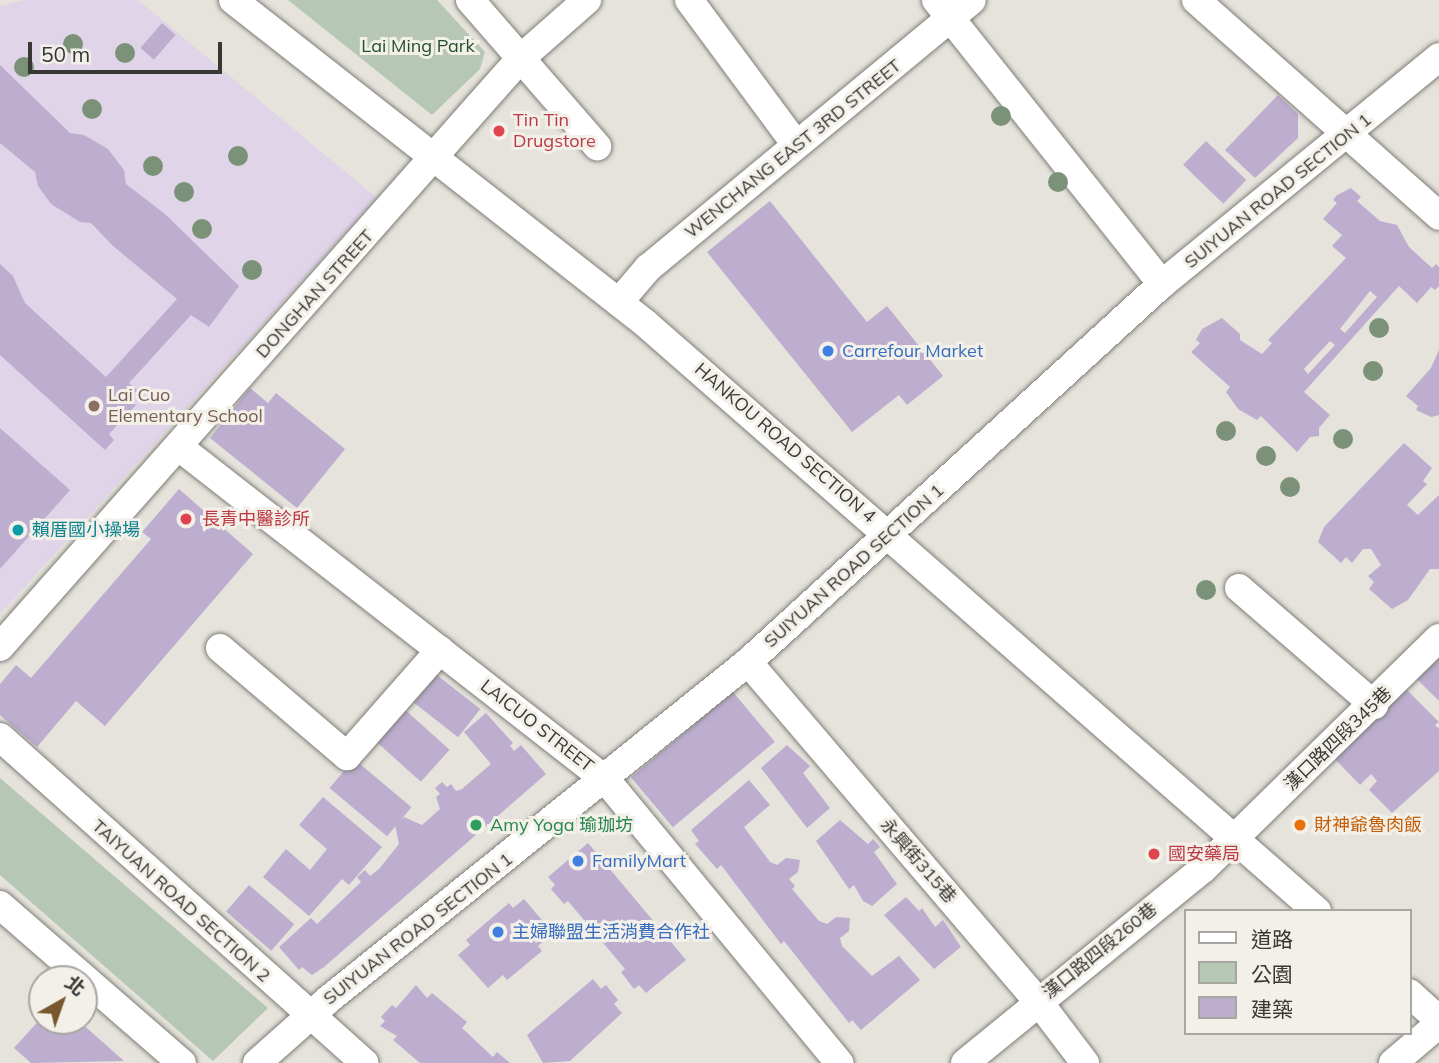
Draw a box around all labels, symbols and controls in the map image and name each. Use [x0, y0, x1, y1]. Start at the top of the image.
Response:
scale bar [32, 28, 226, 72]
park label: Lai Ming Park [361, 35, 475, 57]
text: 50 m [41, 41, 90, 67]
street label: WENCHANG EAST 3RD STREET [680, 55, 906, 243]
street label: SUIYUAN ROAD SECTION 1 [1180, 109, 1376, 273]
place label: Tin Tin Drugstore [513, 110, 596, 152]
marker: Tin Tin Drugstore [491, 123, 507, 139]
street label: DONGHAN STREET [252, 225, 378, 363]
place label: Carrefour Market [842, 340, 983, 362]
marker: Carrefour Market [820, 343, 836, 359]
street label: HANKOU ROAD SECTION 4 [690, 359, 880, 527]
place label: Lai Cuo Elementary School [108, 385, 263, 428]
marker: Lai Cuo Elementary School [86, 398, 102, 414]
street label: SUIYUAN ROAD SECTION 1 [760, 480, 948, 652]
place label: 長青中醫診所 [202, 508, 310, 530]
marker: 長青中醫診所 [176, 509, 196, 529]
place label: 賴厝國小操場 [32, 519, 140, 541]
marker: 賴厝國小操場 [10, 522, 26, 538]
street label: LAICUO STREET [476, 675, 598, 777]
street label: 漢口路四段345巷 [1280, 682, 1396, 796]
place label: Amy Yoga 瑜珈坊 [490, 814, 633, 836]
place label: 財神爺魯肉飯 [1314, 814, 1422, 836]
street label: TAIYUAN ROAD SECTION 2 [87, 815, 275, 987]
street label: 永興街315巷 [876, 815, 960, 907]
marker: Amy Yoga 瑜珈坊 [468, 817, 484, 833]
marker: 財神爺魯肉飯 [1292, 817, 1308, 833]
place label: 國安藥局 [1168, 843, 1240, 865]
marker: 國安藥局 [1146, 846, 1162, 862]
street label: SUIYUAN ROAD SECTION 1 [319, 848, 517, 1010]
place label: FamilyMart [592, 850, 686, 872]
marker: FamilyMart [570, 853, 586, 869]
street label: 漢口路四段260巷 [1039, 898, 1161, 1004]
legend [1184, 909, 1411, 1035]
place label: 主婦聯盟生活消費合作社 [512, 921, 710, 943]
marker: 主婦聯盟生活消費合作社 [490, 924, 506, 940]
text: 道路 [1251, 926, 1293, 952]
text: 公園 [1251, 961, 1293, 987]
north arrow [28, 965, 98, 1035]
text: 北 [60, 970, 90, 1001]
text: 建築 [1251, 996, 1293, 1022]

